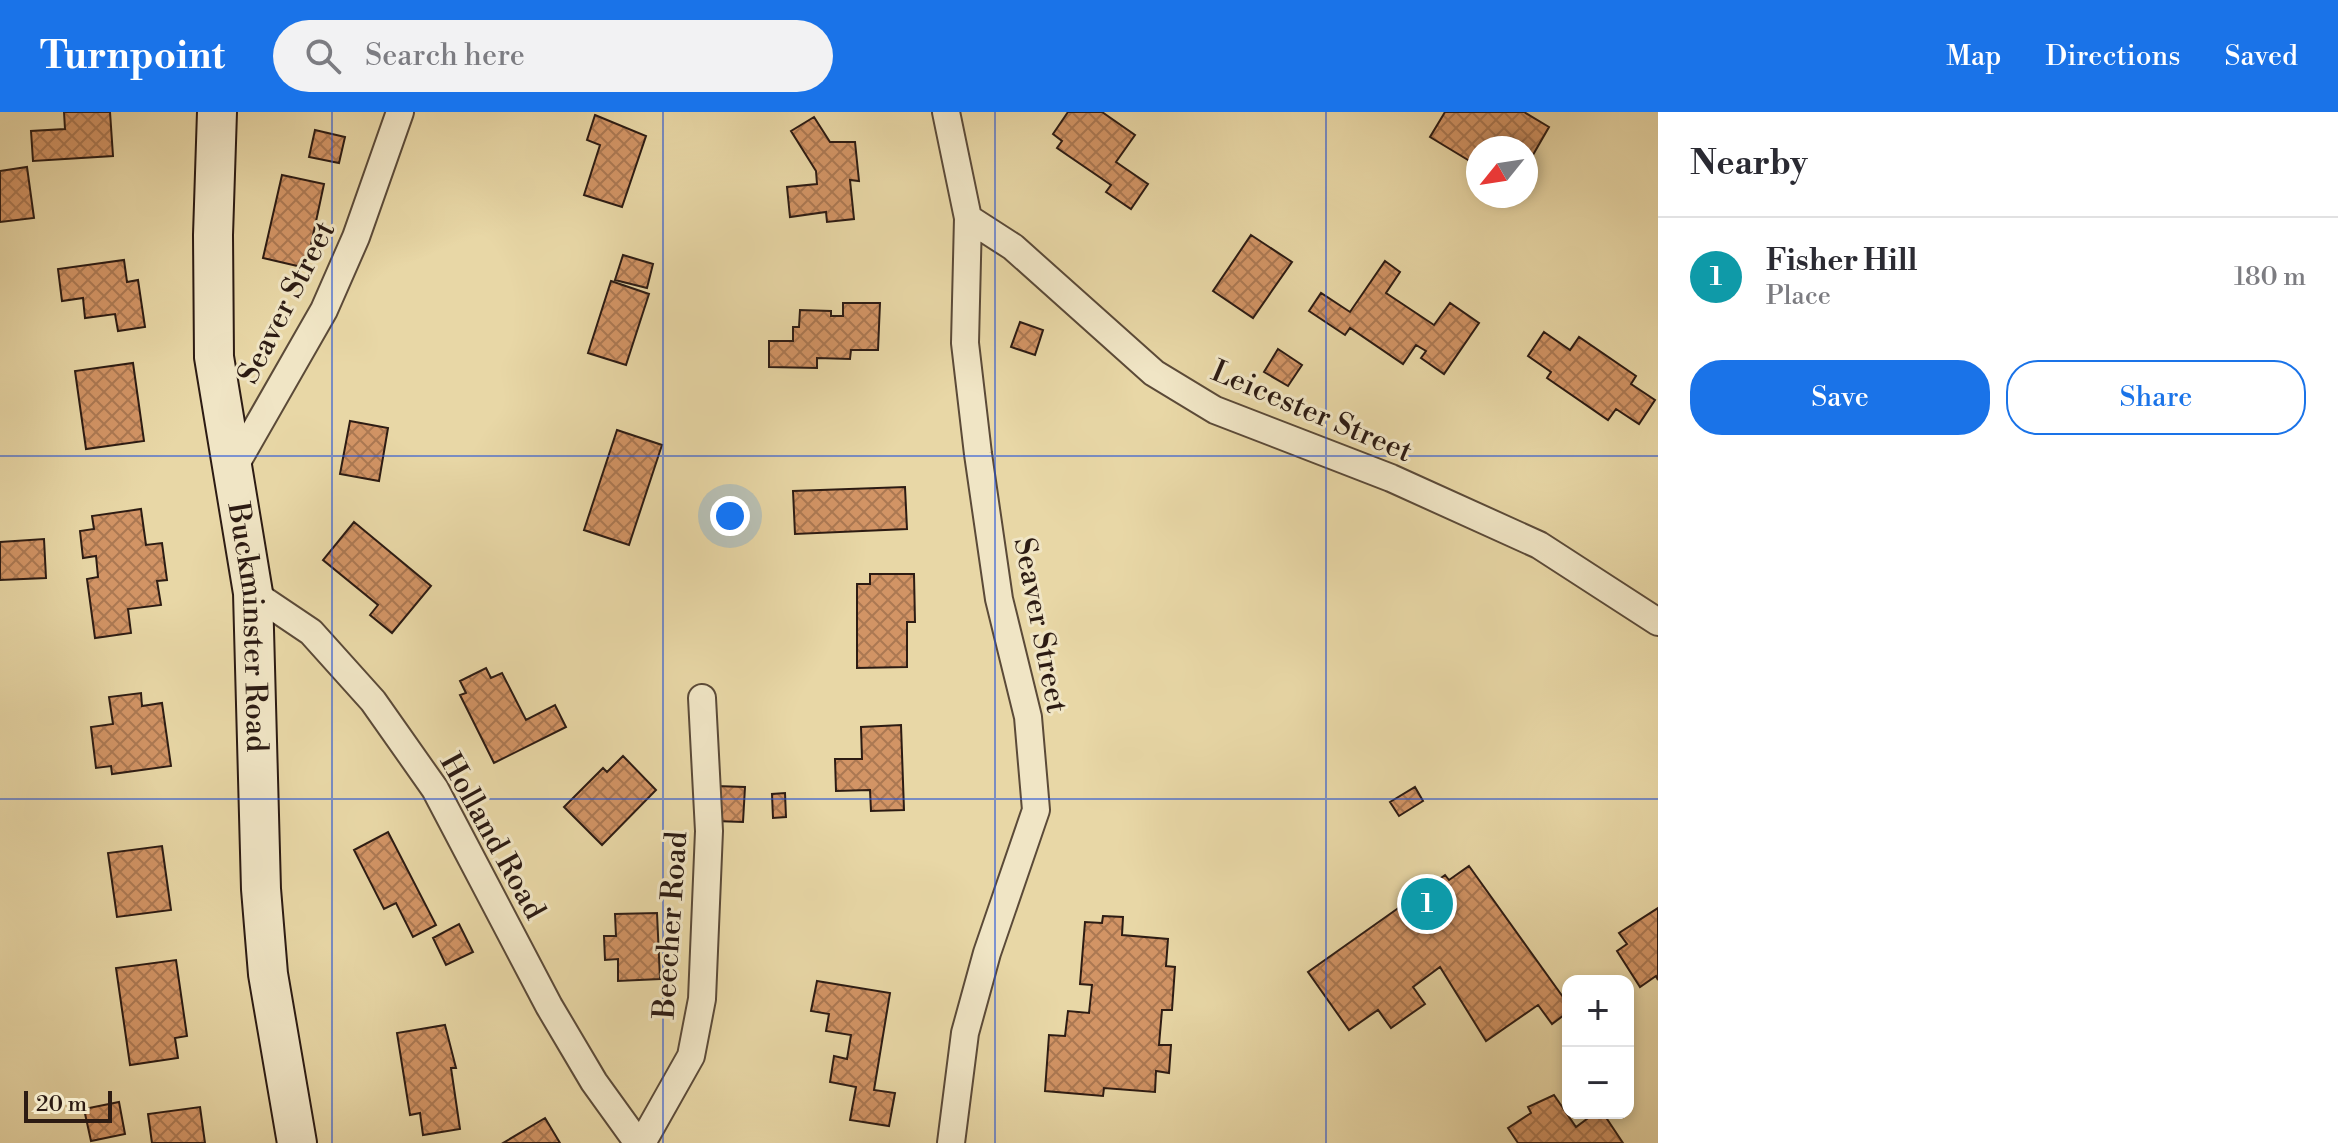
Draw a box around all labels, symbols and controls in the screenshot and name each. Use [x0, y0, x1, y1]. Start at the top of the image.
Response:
search box [273, 20, 833, 92]
text: Turnpoint [40, 33, 225, 80]
icon: search [301, 34, 345, 78]
text: Search here [365, 37, 525, 75]
text: Map [1946, 39, 2001, 74]
text: Directions [2045, 39, 2180, 74]
text: Saved [2224, 39, 2298, 74]
north arrow [1466, 136, 1538, 208]
text: Nearby [1690, 143, 1808, 185]
street label: Seaver Street [230, 214, 344, 390]
text: Fisher Hill [1766, 242, 1917, 280]
text: 1 [1710, 261, 1722, 293]
text: 180 m [2234, 261, 2306, 293]
text: Place [1766, 280, 1831, 312]
street label: Leicester Street [1205, 352, 1418, 472]
button: Save [1690, 360, 1990, 435]
button: Share [2006, 360, 2306, 435]
your location [710, 496, 750, 536]
street label: Buckminster Road [218, 499, 275, 753]
street label: Seaver Street [1004, 534, 1076, 716]
street label: Holland Road [431, 747, 553, 926]
street label: Beecher Road [645, 830, 697, 1021]
pin: 1 [1401, 874, 1453, 934]
map controls [1562, 975, 1634, 1119]
button: + [1562, 975, 1634, 1047]
button: − [1562, 1047, 1634, 1119]
scale bar [24, 1087, 112, 1123]
text: 20 m [36, 1091, 87, 1118]

